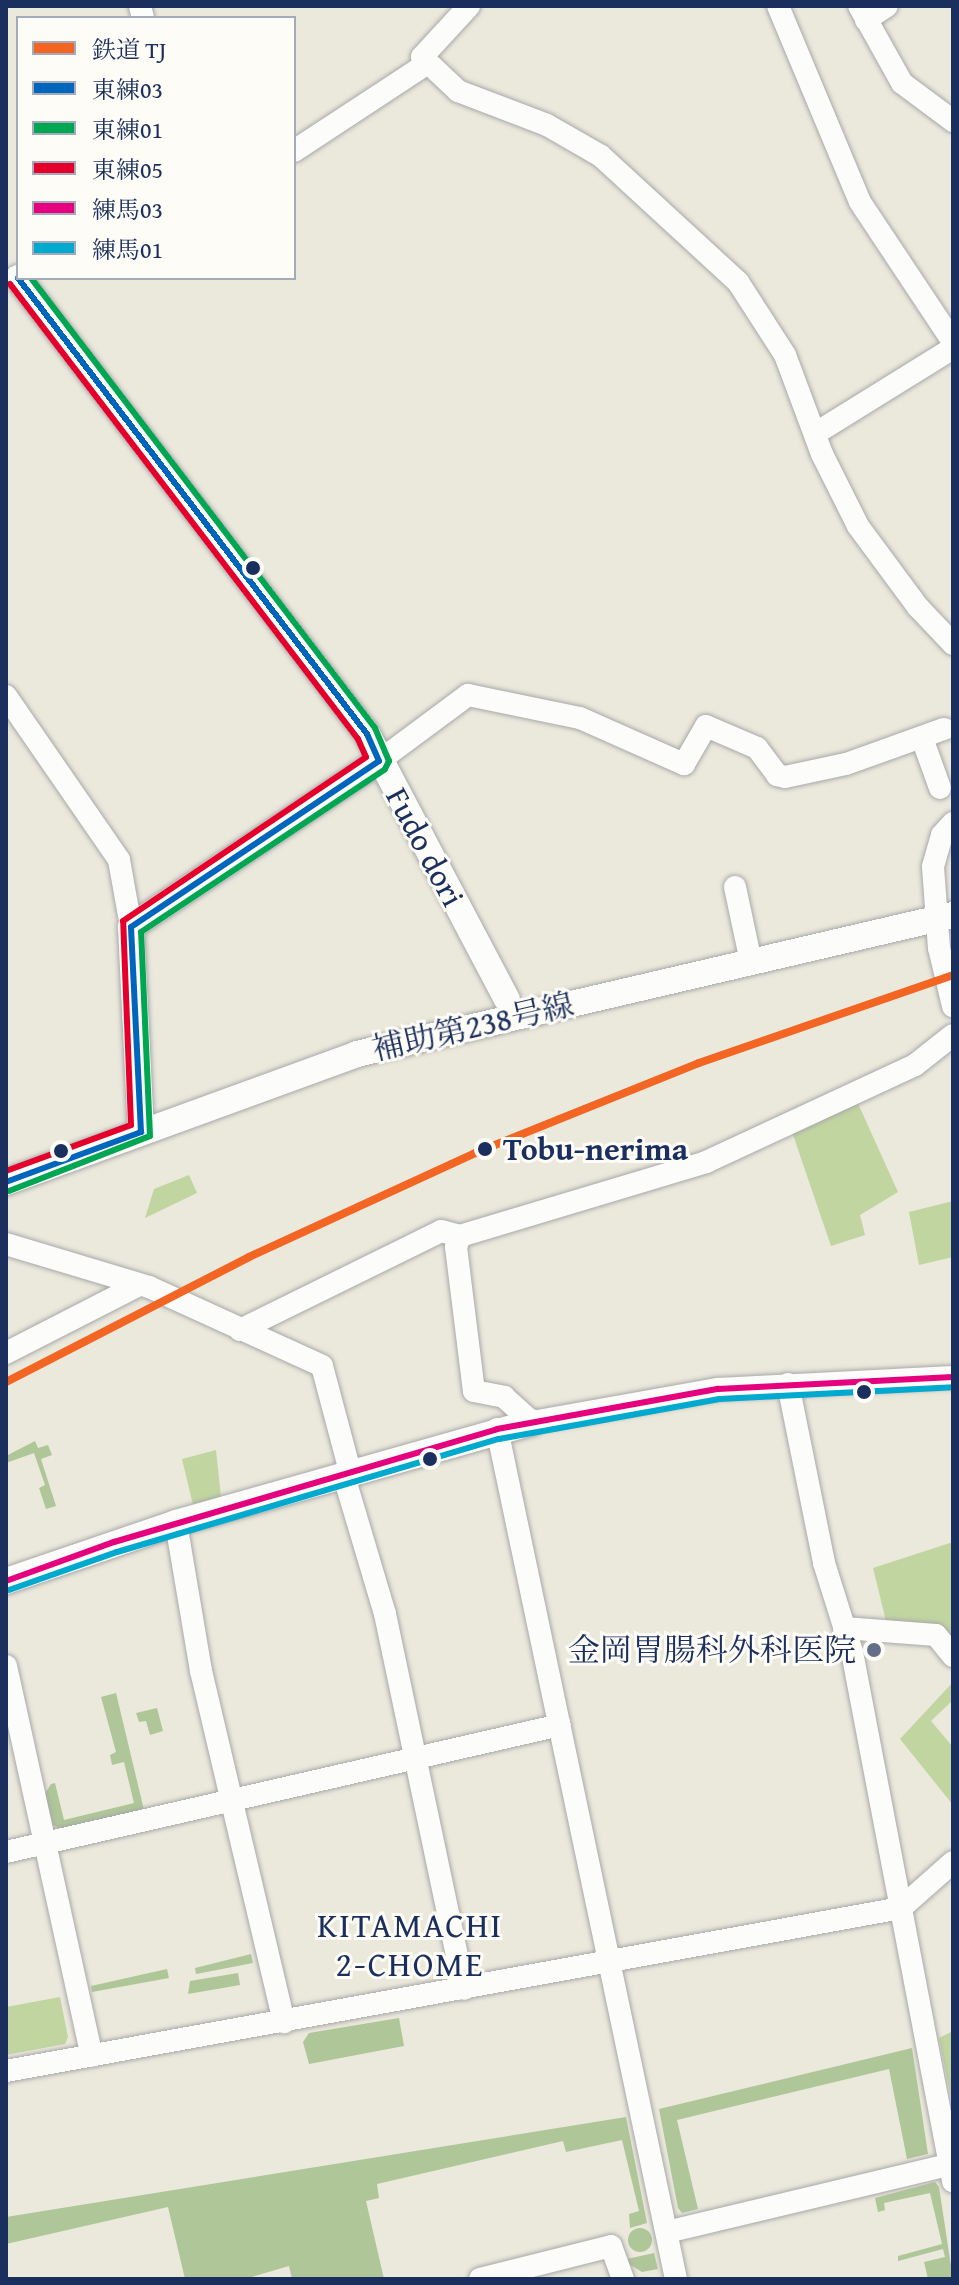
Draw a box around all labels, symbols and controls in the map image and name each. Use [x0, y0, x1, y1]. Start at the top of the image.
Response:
legend [16, 16, 296, 280]
text: 鉄道 TJ [92, 32, 166, 67]
text: 東練03 [92, 72, 163, 107]
text: 東練01 [92, 112, 163, 147]
text: 東練05 [92, 152, 163, 187]
text: 練馬03 [92, 192, 163, 227]
text: 練馬01 [92, 232, 163, 267]
unlabelled marker [245, 560, 261, 576]
street label: Fudo dori [378, 781, 472, 913]
street label: 補助第238号線 [368, 985, 578, 1069]
place label: Tobu-nerima [503, 1130, 688, 1168]
marker: Tobu-nerima [474, 1138, 496, 1160]
unlabelled marker [53, 1143, 69, 1159]
unlabelled marker [856, 1384, 872, 1400]
unlabelled marker [422, 1451, 438, 1467]
place label: 金岡胃腸科外科医院 [568, 1631, 856, 1669]
marker: 金岡胃腸科外科医院 [863, 1639, 885, 1661]
district label: KITAMACHI 2-CHOME [317, 1904, 503, 1984]

